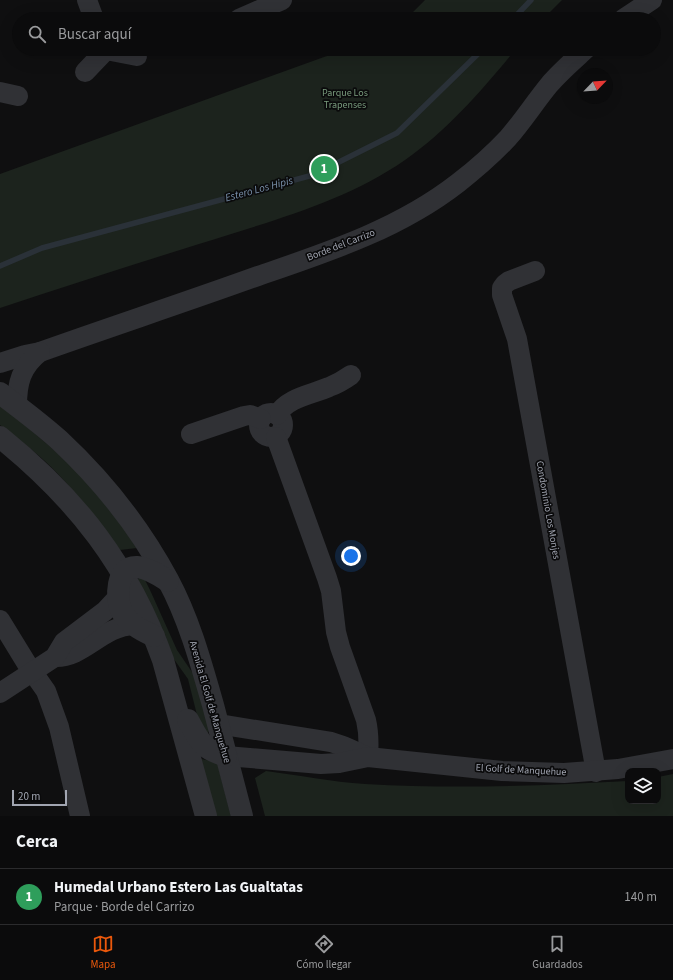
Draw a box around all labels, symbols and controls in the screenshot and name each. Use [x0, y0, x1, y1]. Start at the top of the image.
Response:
search box [12, 12, 661, 56]
icon: search [26, 23, 48, 45]
text: Buscar aquí [58, 24, 131, 45]
north arrow [577, 68, 613, 104]
park label: Parque Los Trapenses [322, 86, 368, 112]
pin: 1 [311, 154, 337, 184]
water label: Estero Los Hipis [223, 173, 295, 205]
street label: Borde del Carrizo [305, 226, 377, 264]
street label: Condominio Los Monjes [532, 460, 564, 560]
your location [341, 546, 361, 566]
street label: Avenida El Golf de Manquehue [186, 639, 234, 765]
street label: El Golf de Manquehue [475, 761, 567, 779]
map controls [625, 768, 661, 804]
button: layers [625, 768, 661, 804]
scale bar [12, 788, 67, 807]
text: 20 m [18, 789, 40, 804]
text: Cerca [16, 830, 58, 854]
text: Humedal Urbano Estero Las Gualtatas [54, 877, 303, 898]
text: 1 [26, 888, 32, 906]
text: 140 m [624, 888, 657, 906]
text: Parque · Borde del Carrizo [54, 898, 194, 916]
tab: Mapa [90, 933, 115, 972]
tab: Cómo llegar [296, 933, 351, 972]
tab: Guardados [532, 933, 583, 972]

